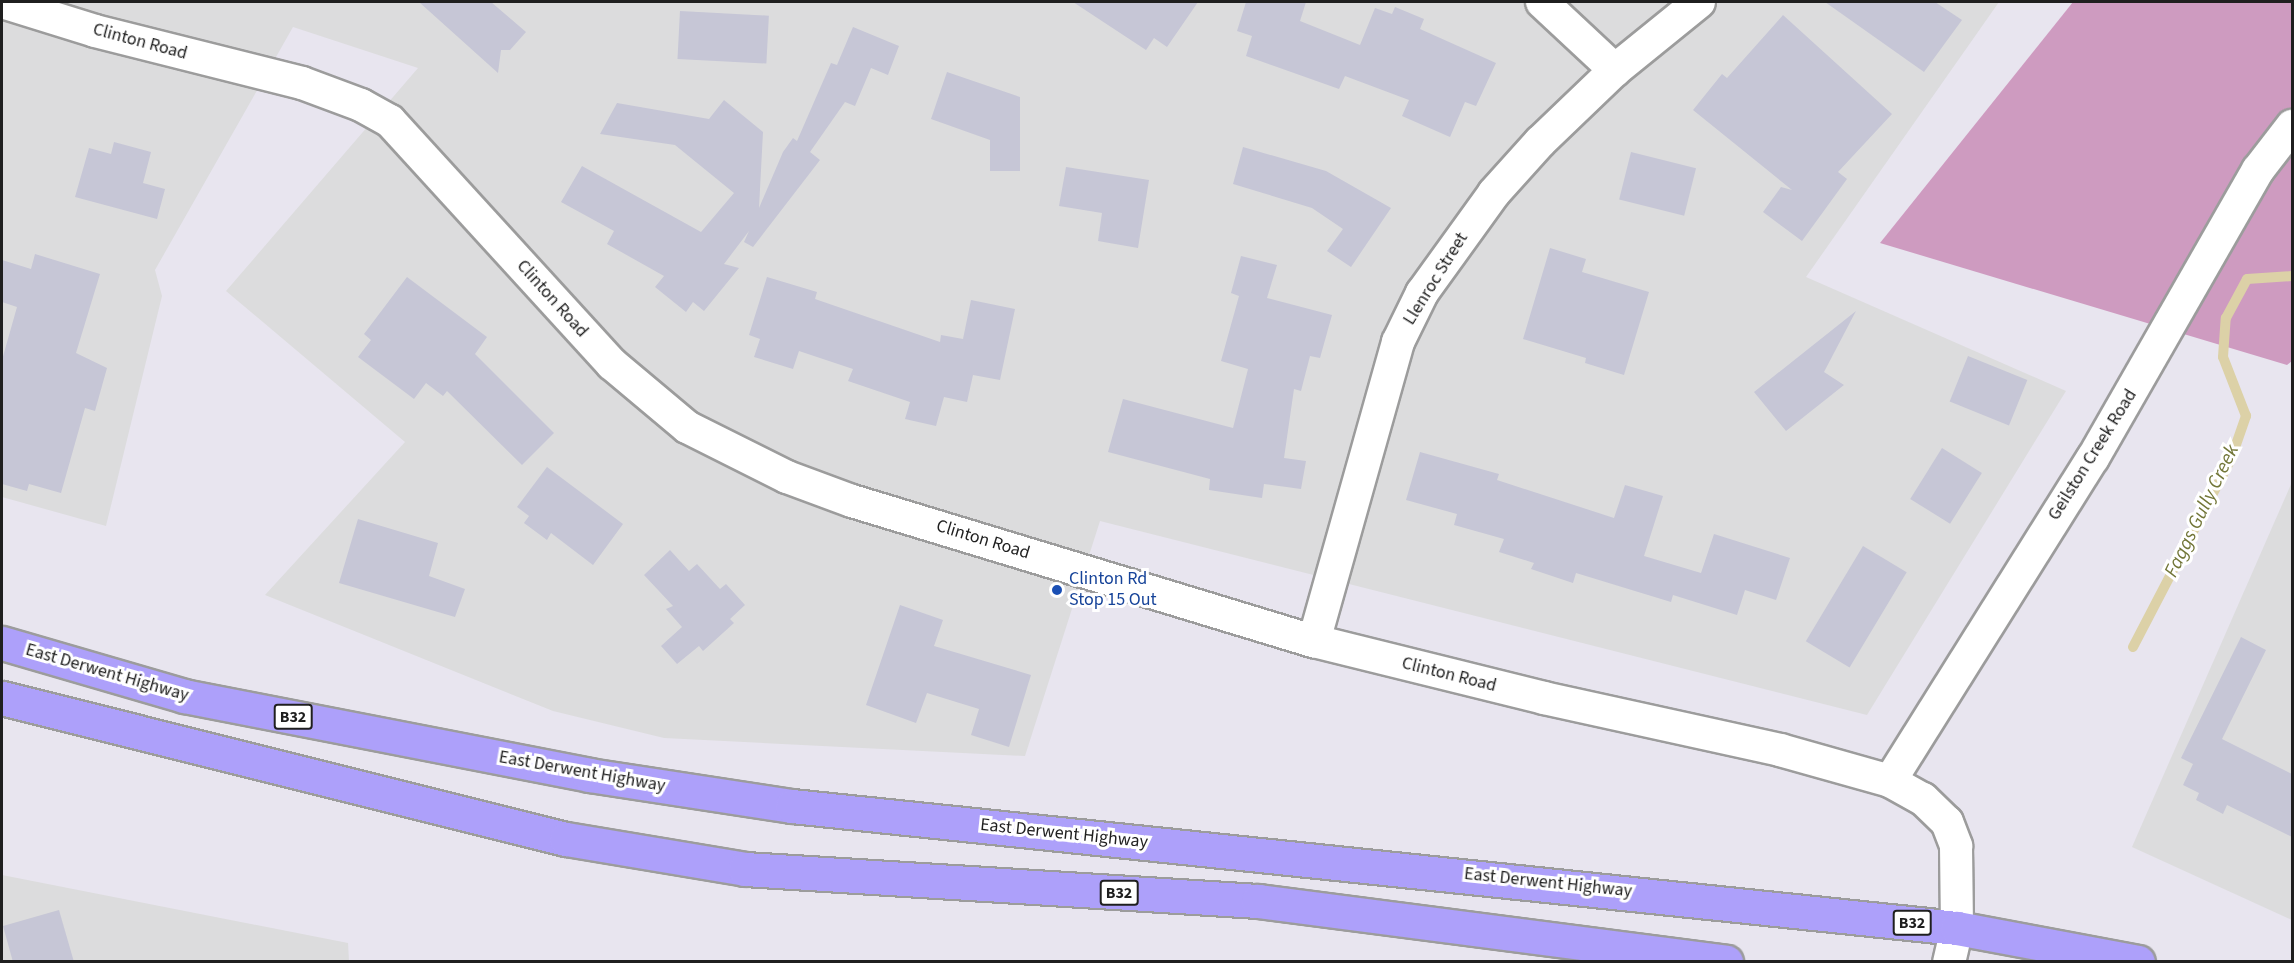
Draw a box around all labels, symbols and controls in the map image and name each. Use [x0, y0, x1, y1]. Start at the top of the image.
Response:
street label: Clinton Road [90, 19, 190, 65]
street label: Llenroc Street [1399, 229, 1473, 329]
street label: Clinton Road [512, 256, 592, 342]
street label: Geilston Creek Road [2044, 385, 2142, 525]
water label: Faggs Gully Creek [2160, 441, 2244, 581]
street label: Clinton Road [934, 516, 1032, 564]
place label: Clinton Rd Stop 15 Out [1069, 569, 1157, 612]
marker: Clinton Rd Stop 15 Out [1050, 583, 1064, 597]
street label: East Derwent Highway [23, 639, 191, 707]
street label: Clinton Road [1399, 653, 1499, 697]
road number: B32 [274, 704, 312, 730]
street label: East Derwent Highway [497, 747, 667, 797]
street label: East Derwent Highway [979, 814, 1149, 854]
street label: East Derwent Highway [1463, 863, 1633, 903]
road number: B32 [1100, 880, 1138, 906]
road number: B32 [1892, 910, 1932, 936]

